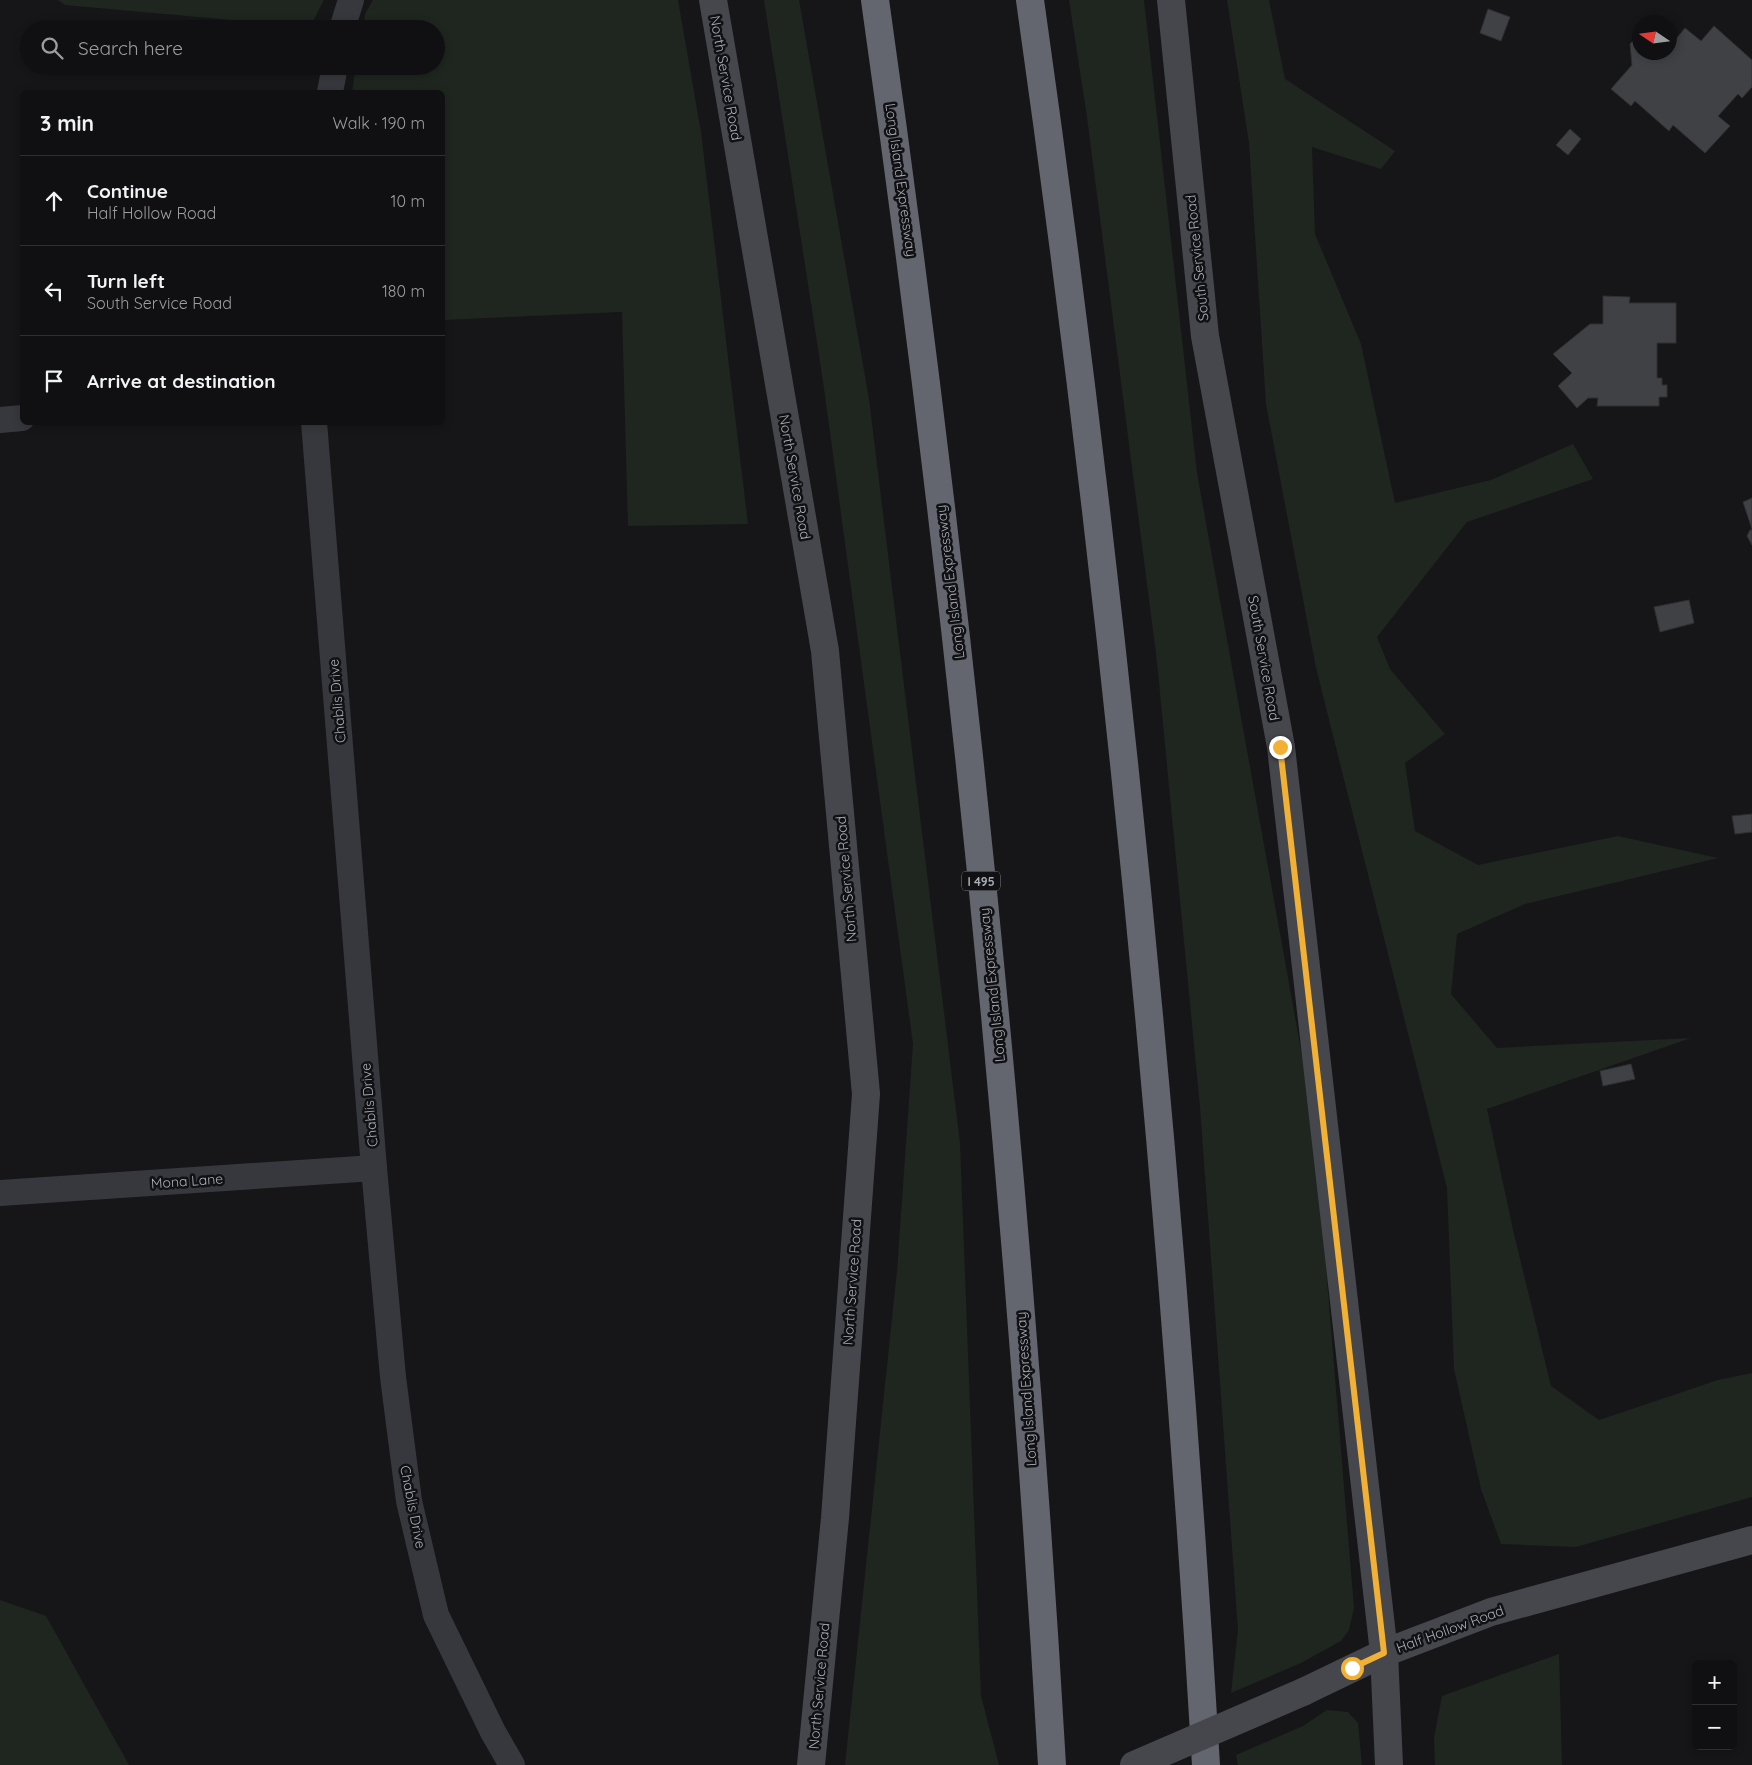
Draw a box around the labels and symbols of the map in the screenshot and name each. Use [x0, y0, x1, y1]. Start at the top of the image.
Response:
street label: North Service Road [706, 14, 746, 142]
north arrow [1632, 15, 1677, 60]
street label: Long Island Expressway [881, 102, 921, 258]
street label: South Service Road [1181, 194, 1213, 322]
street label: North Service Road [775, 413, 815, 541]
street label: Long Island Expressway [932, 504, 968, 660]
street label: South Service Road [1244, 594, 1284, 722]
street label: Chablis Drive [324, 658, 350, 744]
route end [1269, 736, 1292, 759]
street label: North Service Road [832, 815, 860, 943]
road number: I 495 [962, 871, 1000, 890]
street label: Long Island Expressway [975, 907, 1009, 1063]
street label: Chablis Drive [356, 1062, 382, 1148]
street label: Mona Lane [150, 1169, 224, 1193]
street label: North Service Road [839, 1218, 865, 1346]
street label: Long Island Expressway [1012, 1311, 1040, 1467]
street label: Chablis Drive [396, 1464, 430, 1550]
street label: Half Hollow Road [1394, 1601, 1506, 1657]
street label: North Service Road [805, 1622, 833, 1750]
route start [1341, 1657, 1364, 1680]

